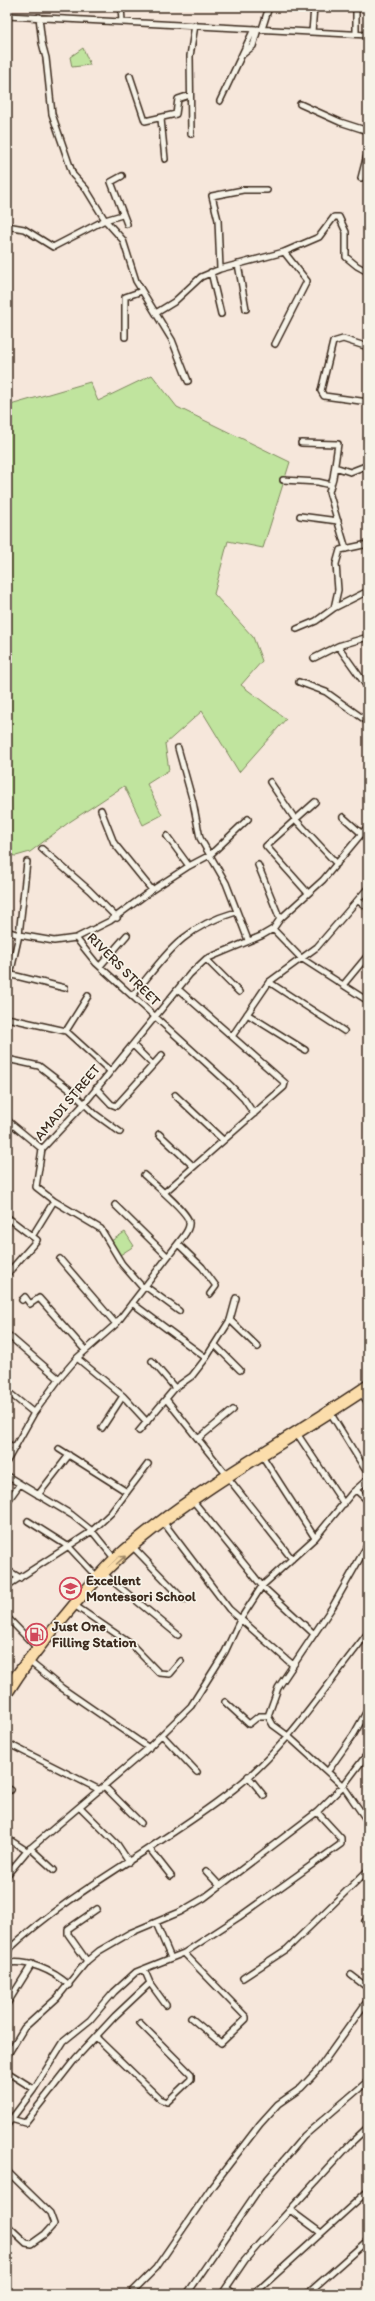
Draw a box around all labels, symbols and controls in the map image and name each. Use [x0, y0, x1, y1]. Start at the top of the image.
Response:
street label: RIVERS STREET [83, 929, 164, 1010]
street label: AMADI STREET [31, 1061, 104, 1144]
one-way arrow [115, 1555, 126, 1564]
place label: Excellent Montessori School [86, 1572, 197, 1605]
school or university icon: Excellent Montessori School [58, 1575, 84, 1601]
place label: Just One Filling Station [51, 1618, 137, 1651]
fuel station icon: Just One Filling Station [23, 1621, 49, 1647]

